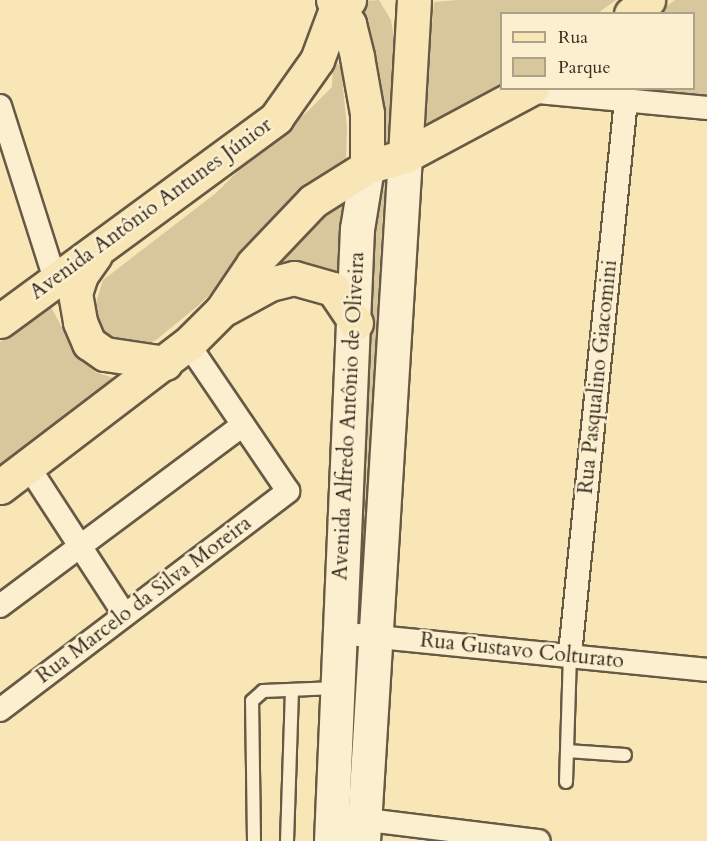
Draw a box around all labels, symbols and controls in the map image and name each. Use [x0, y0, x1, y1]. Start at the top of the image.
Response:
legend [500, 12, 695, 90]
text: Rua [558, 25, 588, 50]
text: Parque [558, 55, 611, 80]
street label: Avenida Antônio Antunes Júnior [25, 113, 277, 305]
street label: Avenida Alfredo Antônio de Oliveira [328, 251, 370, 581]
street label: Rua Pasqualino Giacomini [573, 259, 623, 495]
street label: Rua Marcelo da Silva Moreira [32, 511, 256, 689]
street label: Rua Gustavo Colturato [419, 628, 625, 674]

